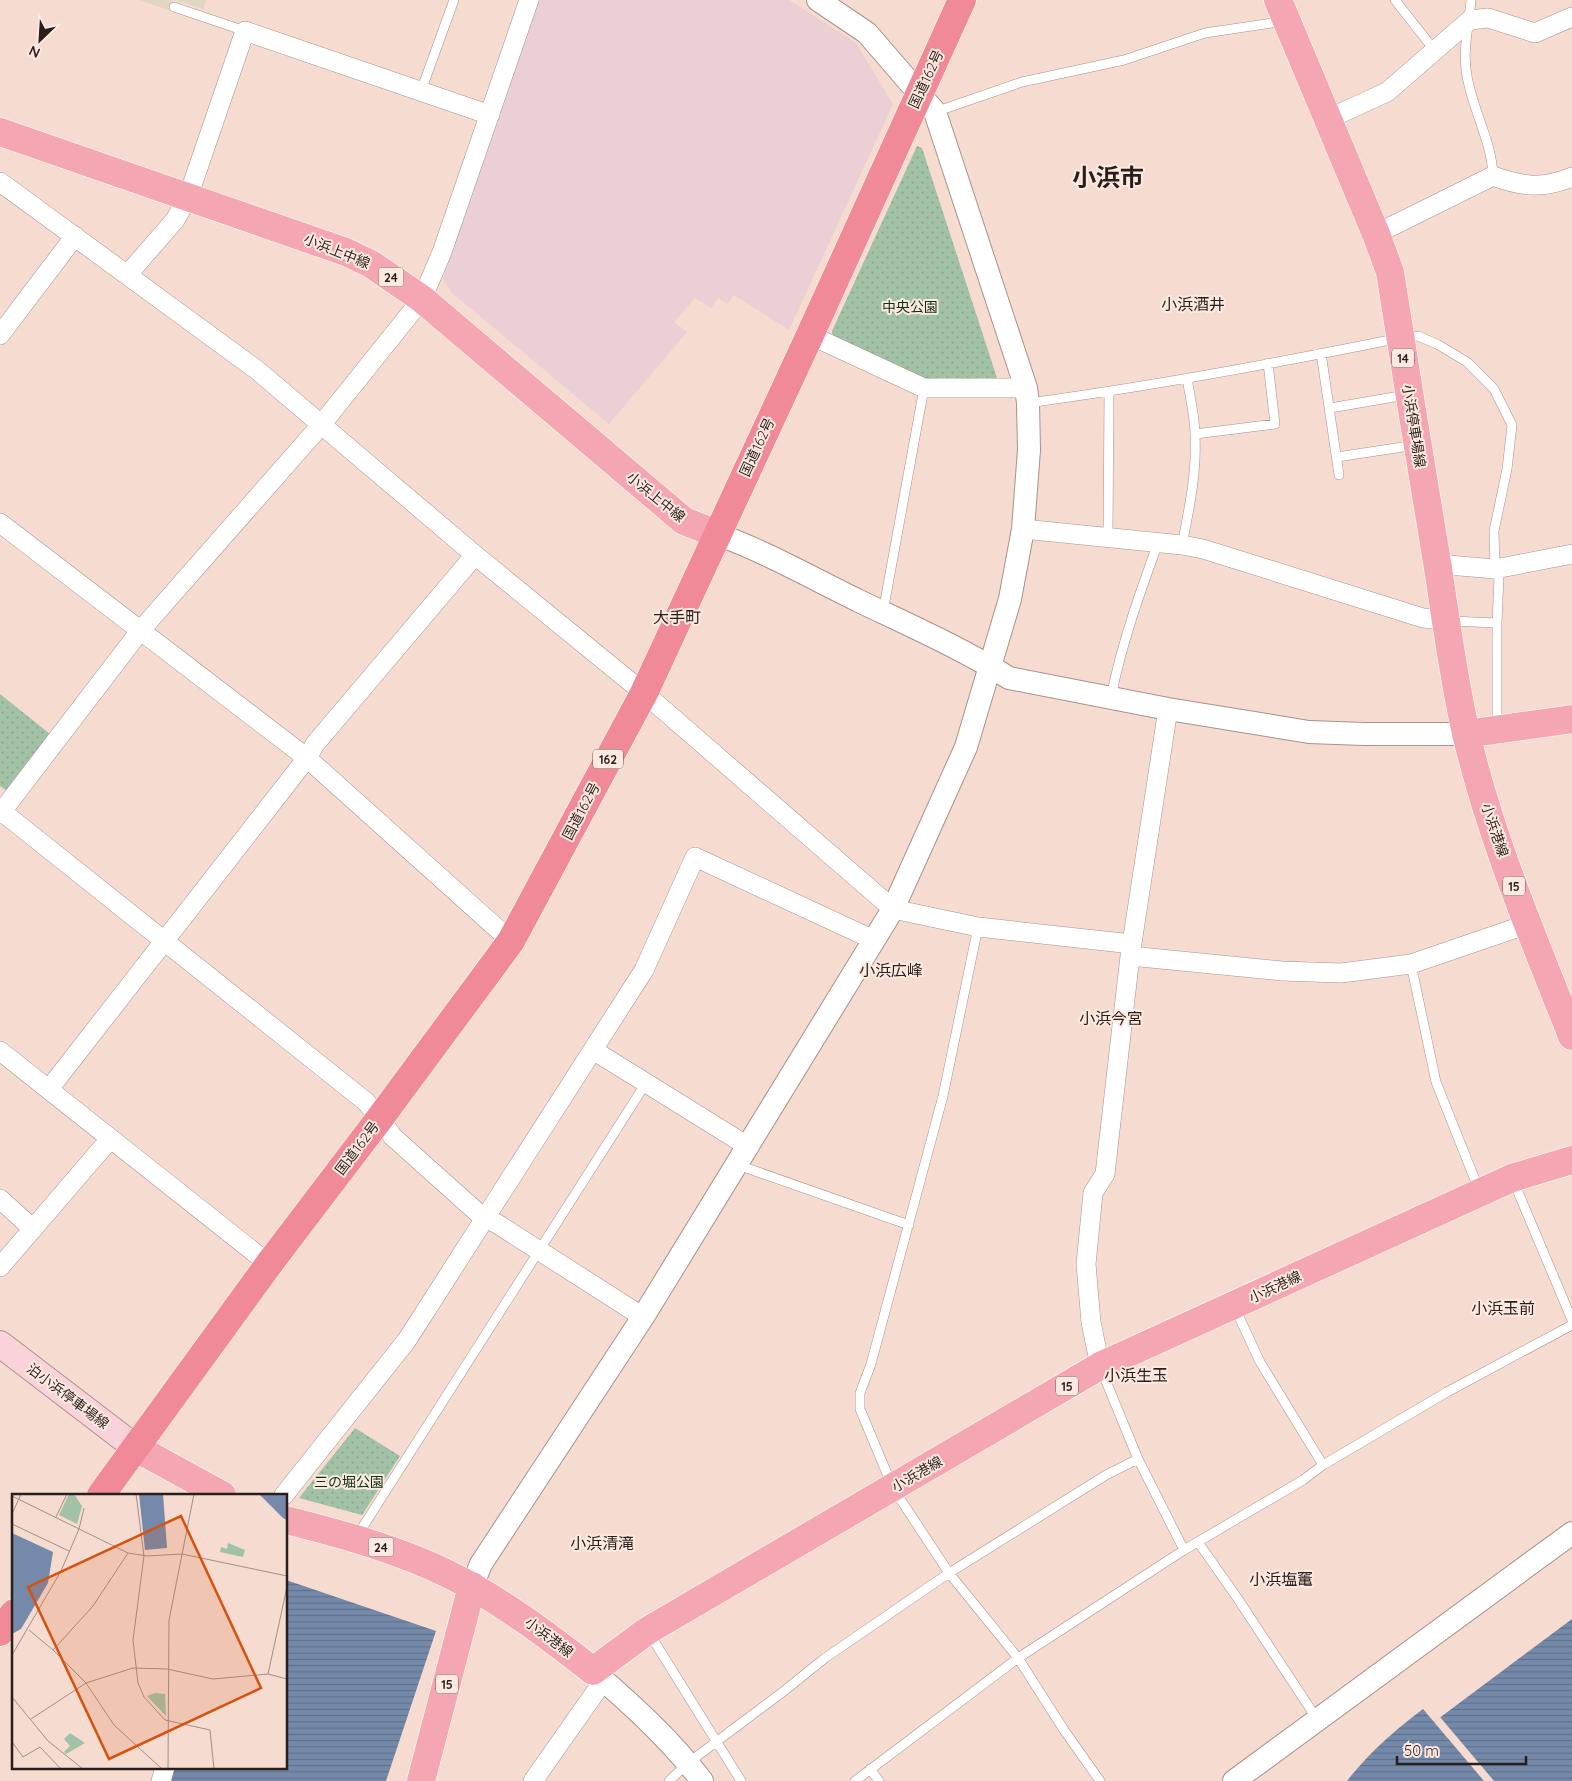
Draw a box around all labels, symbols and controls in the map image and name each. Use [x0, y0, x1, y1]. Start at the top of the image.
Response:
north arrow [15, 15, 65, 65]
text: N [26, 41, 43, 62]
street label: 国道162号 [905, 47, 947, 111]
district label: 小浜市 [1072, 162, 1144, 192]
street label: 小浜上中線 [301, 230, 373, 272]
road number: 24 [378, 268, 404, 286]
district label: 小浜酒井 [1161, 294, 1225, 314]
park label: 中央公園 [882, 298, 938, 316]
road number: 14 [1392, 348, 1414, 368]
street label: 小浜停車場線 [1399, 383, 1429, 469]
street label: 国道162号 [736, 415, 778, 479]
street label: 小浜上中線 [623, 468, 689, 526]
district label: 大手町 [653, 607, 701, 627]
road number: 162 [593, 750, 623, 769]
street label: 国道162号 [558, 779, 604, 843]
street label: 小浜港線 [1477, 801, 1513, 859]
road number: 15 [1503, 876, 1525, 896]
district label: 小浜広峰 [859, 960, 923, 980]
district label: 小浜今宮 [1079, 1008, 1143, 1028]
street label: 国道162号 [331, 1118, 383, 1178]
street label: 小浜港線 [1246, 1267, 1304, 1307]
district label: 小浜玉前 [1471, 1298, 1535, 1318]
street label: 泊小浜停車場線 [23, 1359, 113, 1433]
district label: 小浜生玉 [1104, 1365, 1168, 1385]
road number: 15 [1056, 1376, 1078, 1395]
street label: 小浜港線 [888, 1452, 946, 1496]
park label: 三の堀公園 [314, 1473, 384, 1491]
inset map [12, 1494, 288, 1768]
district label: 小浜清滝 [570, 1533, 634, 1553]
road number: 24 [368, 1538, 394, 1556]
district label: 小浜塩竃 [1249, 1569, 1313, 1589]
street label: 小浜港線 [521, 1613, 577, 1661]
road number: 15 [436, 1675, 458, 1694]
scale bar [1397, 1734, 1526, 1766]
text: 50 m [1404, 1741, 1439, 1760]

